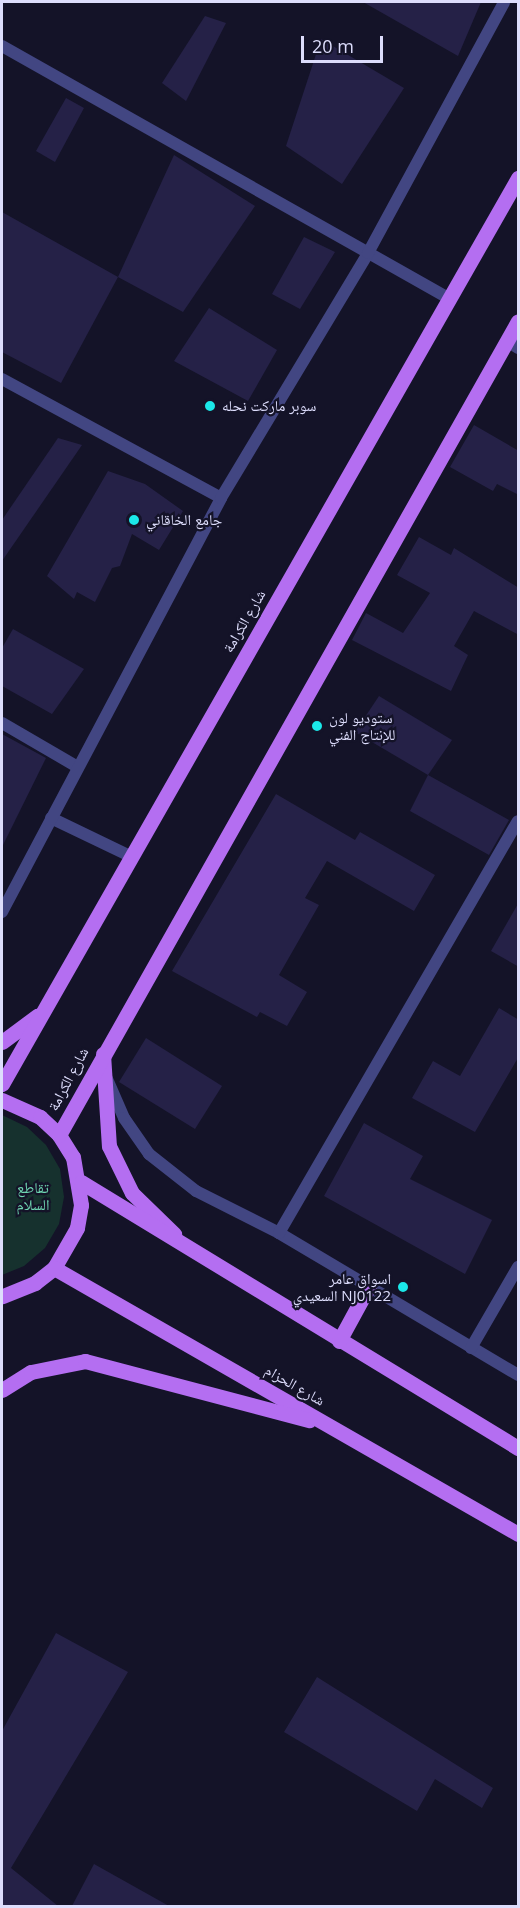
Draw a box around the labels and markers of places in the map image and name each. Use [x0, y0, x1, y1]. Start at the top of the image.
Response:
place label: سوبر ماركت نحله [222, 397, 316, 415]
marker: سوبر ماركت نحله [203, 399, 217, 413]
place label: جامع الخاقاني [146, 511, 222, 529]
marker: جامع الخاقاني [127, 513, 141, 527]
place label: ستوديو لون للإنتاج الفني [329, 708, 395, 743]
marker: ستوديو لون للإنتاج الفني [310, 719, 324, 733]
place label: اسواق عامر السعيدي NJ0122 [293, 1269, 391, 1304]
marker: اسواق عامر السعيدي NJ0122 [396, 1280, 410, 1294]

